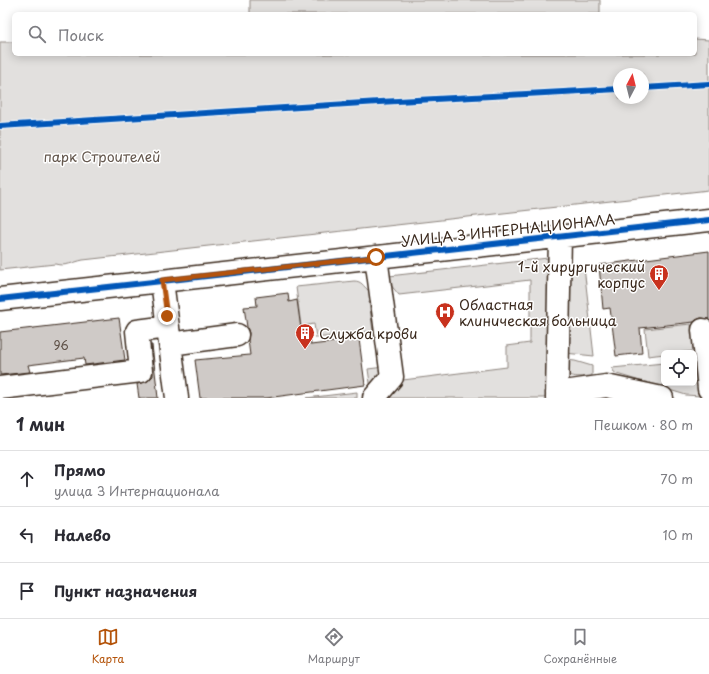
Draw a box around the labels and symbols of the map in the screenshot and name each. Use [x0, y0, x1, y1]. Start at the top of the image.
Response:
north arrow [613, 68, 649, 104]
park label: парк Строителей [43, 146, 161, 167]
street label: УЛИЦА 3 ИНТЕРНАЦИОНАЛА [400, 208, 616, 252]
route start [367, 248, 385, 266]
place label: 1-й хирургический корпус [518, 256, 645, 293]
building icon: 1-й хирургический корпус [648, 263, 670, 291]
place label: Областная клиническая больница [459, 294, 617, 331]
hospital icon: Областная клиническая больница [434, 301, 456, 329]
route end [158, 307, 176, 325]
building icon: Служба крови [294, 322, 316, 350]
place label: Служба крови [319, 323, 417, 344]
house number: 96 [53, 336, 69, 354]

